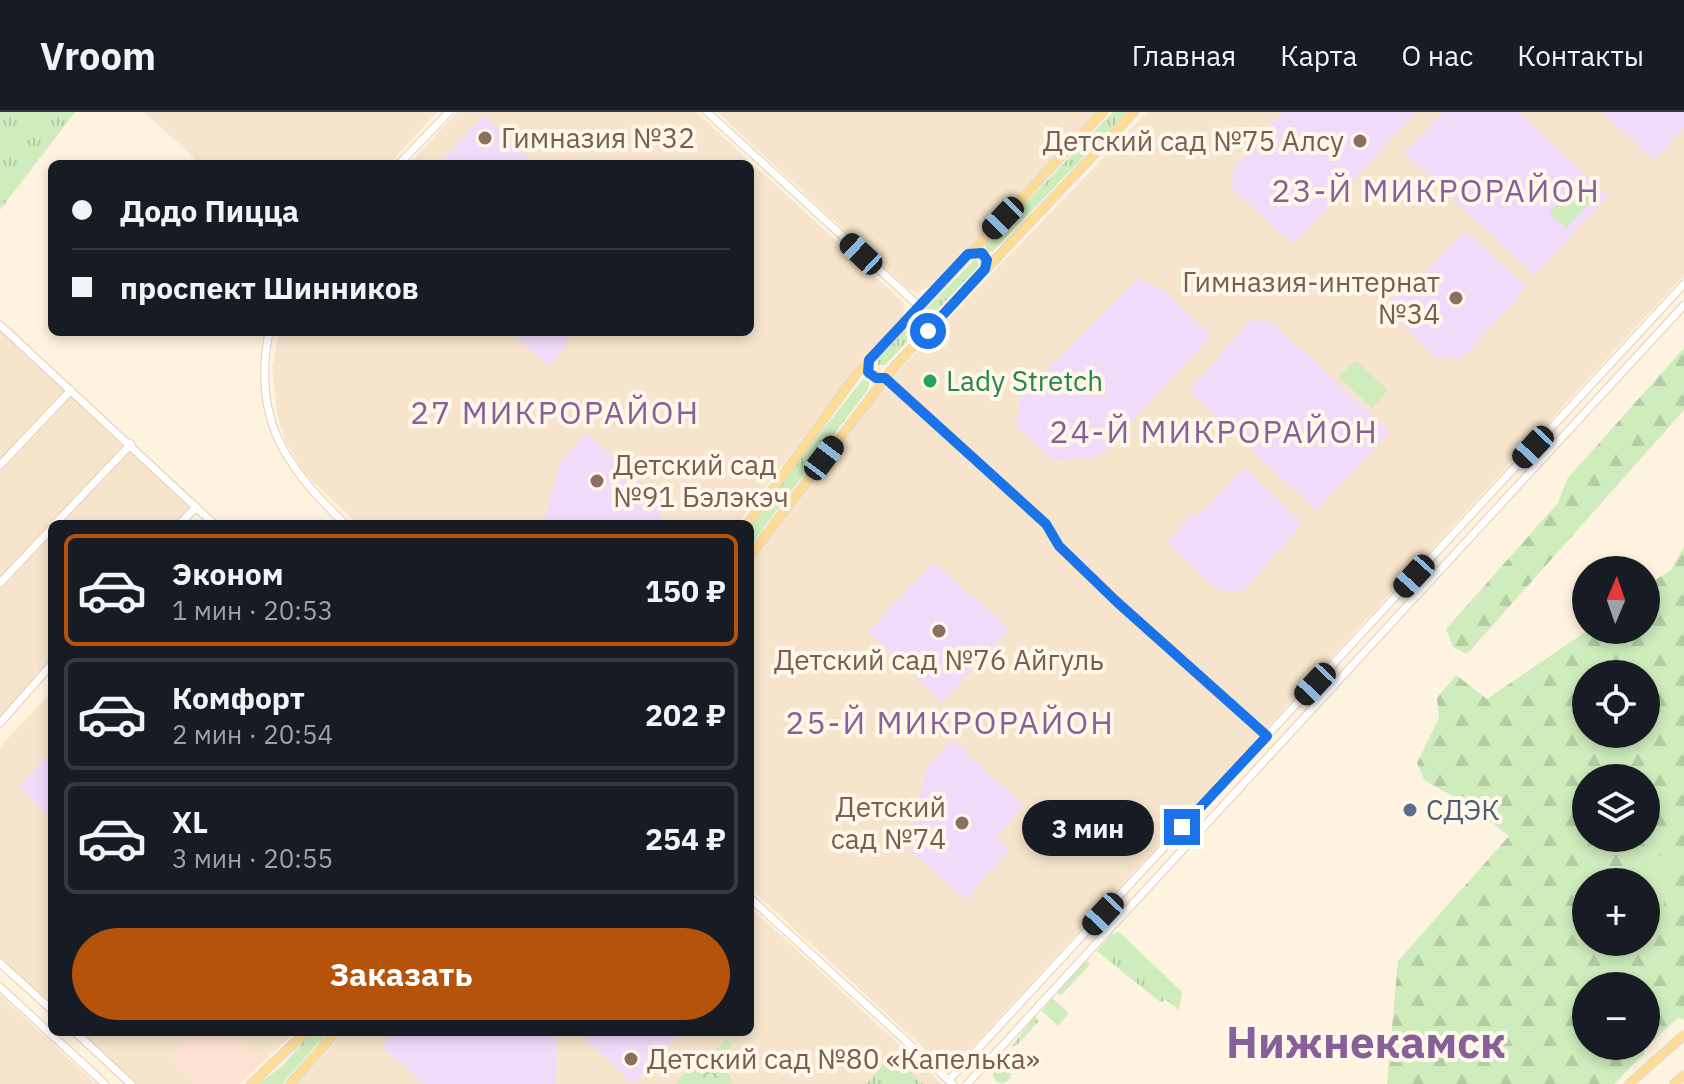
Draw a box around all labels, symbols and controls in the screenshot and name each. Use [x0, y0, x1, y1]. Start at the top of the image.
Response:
text: Vroom [40, 31, 156, 80]
text: Главная [1132, 37, 1236, 74]
text: Карта [1280, 37, 1357, 74]
text: О нас [1401, 37, 1473, 74]
text: Контакты [1517, 37, 1644, 74]
place label: Гимназия №32 [501, 119, 695, 156]
place label: Детский сад №75 Алсу [1043, 122, 1344, 159]
marker: Гимназия №32 [476, 129, 494, 147]
marker: Детский сад №75 Алсу [1351, 132, 1369, 150]
district label: 23-Й МИКРОРАЙОН [1271, 169, 1601, 211]
text: Додо Пицца [120, 191, 299, 230]
car [978, 192, 1028, 244]
car [835, 229, 887, 279]
place label: Гимназия-интернат №34 [1182, 263, 1440, 332]
text: проспект Шинников [120, 268, 419, 307]
marker: Гимназия-интернат №34 [1447, 289, 1465, 307]
route start [910, 313, 946, 349]
place label: Lady Stretch [946, 362, 1103, 399]
marker: Lady Stretch [921, 372, 939, 390]
district label: 27 МИКРОРАЙОН [410, 391, 700, 433]
district label: 24-Й МИКРОРАЙОН [1049, 410, 1379, 452]
car [1508, 421, 1558, 473]
car [800, 432, 848, 484]
place label: Детский сад №91 Бэлэкэч [613, 446, 789, 515]
marker: Детский сад №91 Бэлэкэч [588, 472, 606, 490]
car [1389, 550, 1439, 602]
icon: car [76, 554, 148, 626]
text: Эконом [172, 554, 283, 593]
north arrow [1572, 556, 1660, 644]
map controls [1572, 556, 1660, 1060]
text: 150 ₽ [645, 571, 726, 610]
text: 1 мин · 20:53 [172, 593, 333, 627]
marker: Детский сад №76 Айгуль [930, 622, 948, 640]
place label: Детский сад №76 Айгуль [774, 641, 1104, 678]
car [1290, 658, 1340, 710]
button: locate [1572, 660, 1660, 748]
icon: car [76, 678, 148, 750]
text: Комфорт [172, 678, 305, 717]
text: 202 ₽ [645, 695, 726, 734]
district label: 25-Й МИКРОРАЙОН [785, 701, 1115, 743]
text: 2 мин · 20:54 [172, 717, 333, 751]
button: layers [1572, 764, 1660, 852]
place label: Детский сад №74 [831, 788, 946, 857]
place label: СДЭК [1426, 791, 1500, 828]
callout: 3 мин [1022, 799, 1154, 855]
marker: СДЭК [1401, 801, 1419, 819]
icon: car [76, 802, 148, 874]
text: XL [172, 802, 208, 841]
route end [1164, 809, 1200, 845]
text: 3 мин [1052, 811, 1124, 845]
marker: Детский сад №74 [953, 814, 971, 832]
text: 254 ₽ [645, 819, 726, 858]
text: 3 мин · 20:55 [172, 841, 333, 875]
button: + [1572, 868, 1660, 956]
car [1078, 888, 1128, 940]
button: Заказать [72, 928, 730, 1020]
button: − [1572, 972, 1660, 1060]
district label: Нижнекамск [1226, 1013, 1506, 1070]
place label: Детский сад №80 «Капелька» [647, 1040, 1040, 1077]
marker: Детский сад №80 «Капелька» [622, 1050, 640, 1068]

